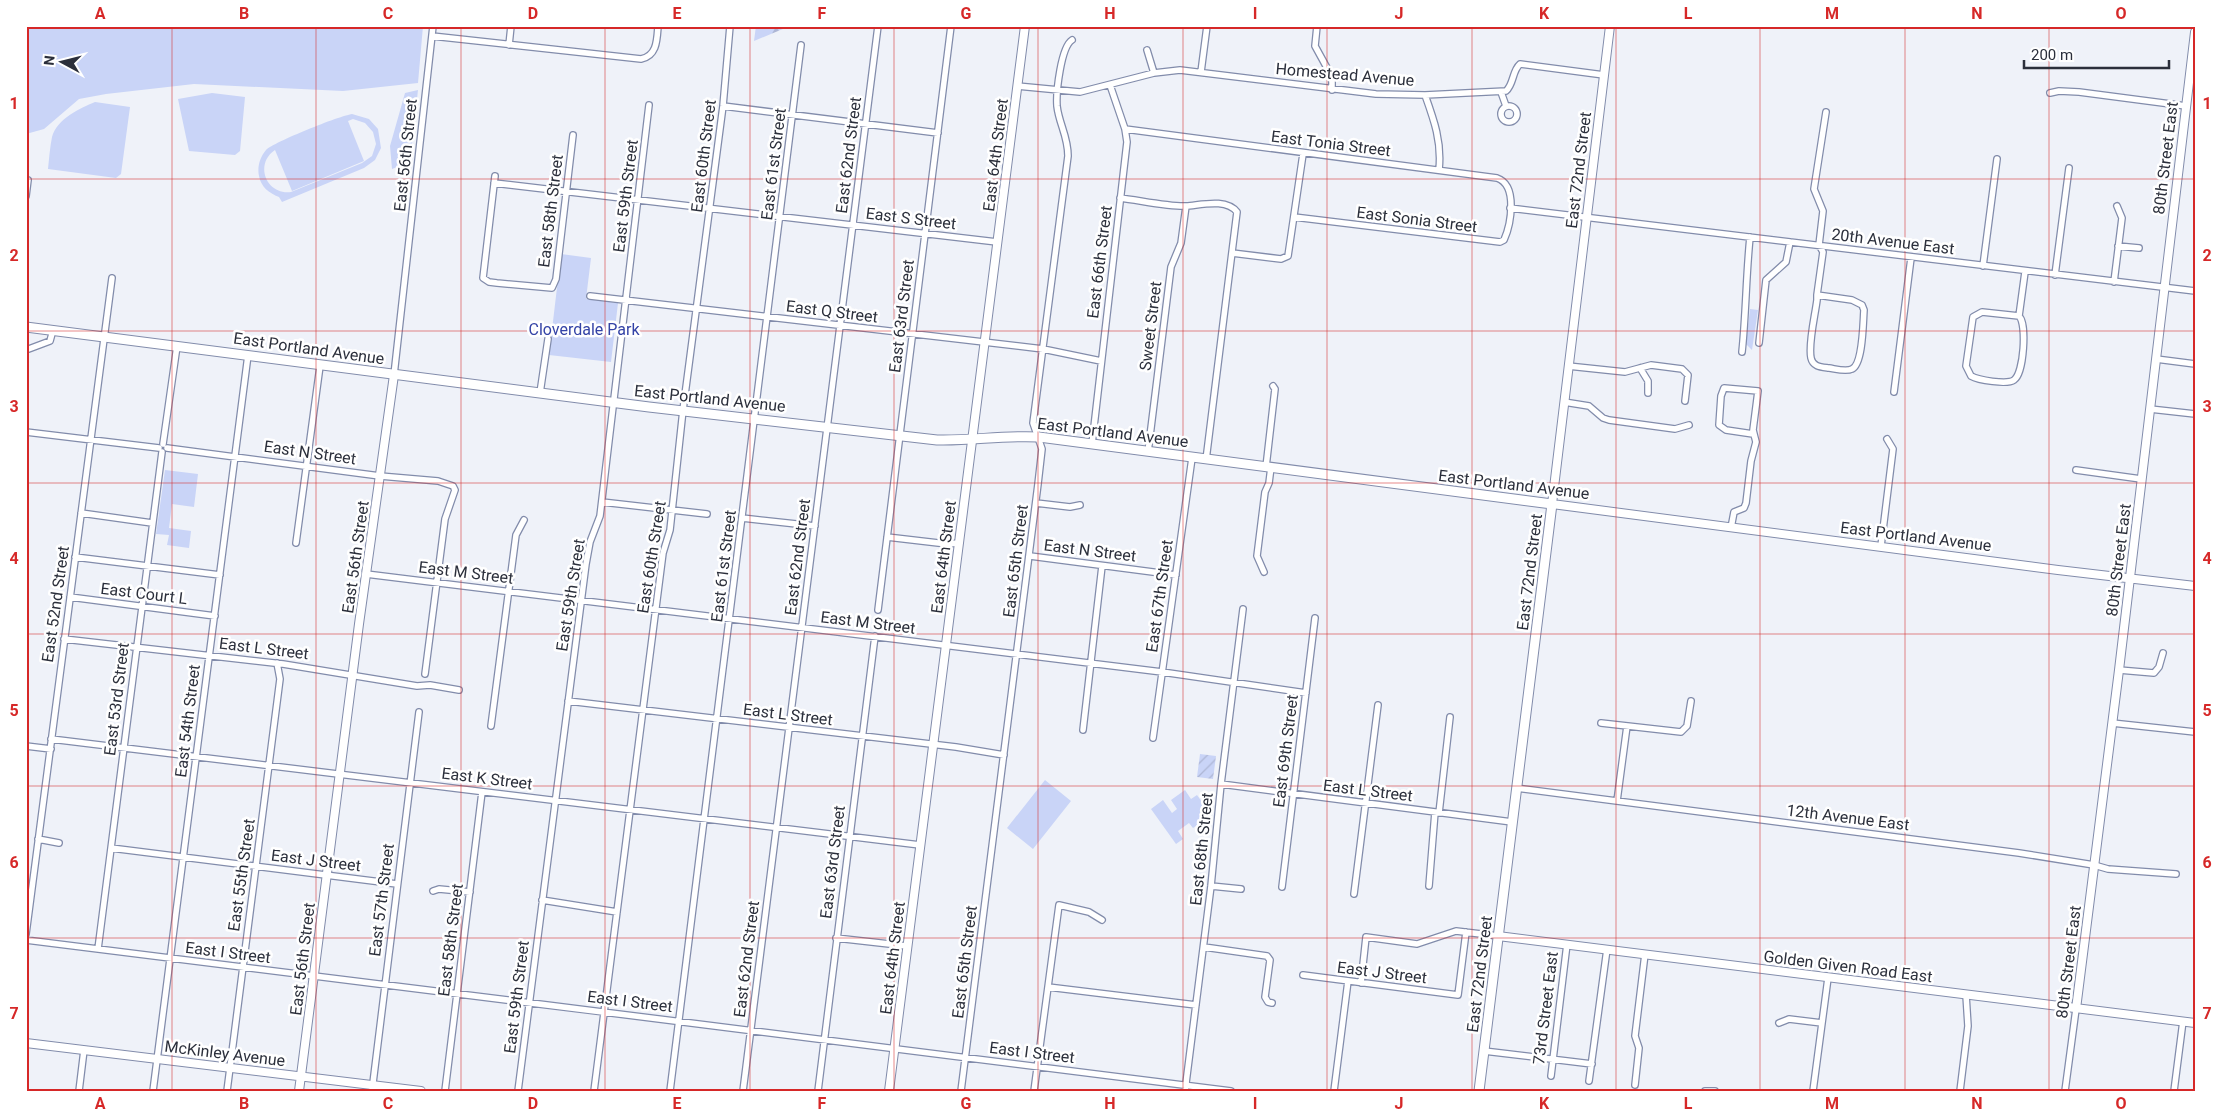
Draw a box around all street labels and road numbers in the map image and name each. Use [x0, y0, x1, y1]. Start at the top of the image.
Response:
street label: Homestead Avenue [1275, 59, 1415, 90]
street label: East 62nd Street [832, 96, 865, 214]
street label: East 56th Street [390, 98, 421, 212]
street label: East 64th Street [979, 98, 1012, 213]
street label: East 60th Street [687, 99, 720, 214]
street label: 80th Street East [2149, 101, 2182, 216]
street label: East 61st Street [757, 107, 790, 221]
street label: East 72nd Street [1562, 111, 1595, 229]
street label: East Tonia Street [1270, 127, 1392, 160]
street label: East 59th Street [609, 139, 642, 254]
street label: East 58th Street [534, 154, 567, 269]
street label: East Sonia Street [1355, 203, 1478, 236]
street label: East S Street [865, 204, 957, 233]
street label: East 66th Street [1083, 205, 1116, 320]
street label: 20th Avenue East [1830, 225, 1955, 258]
street label: East 63rd Street [885, 258, 918, 374]
street label: Sweet Street [1136, 280, 1165, 372]
street label: East Q Street [785, 296, 879, 327]
street label: East Portland Avenue [232, 328, 386, 368]
street label: East Portland Avenue [633, 381, 787, 416]
street label: East Portland Avenue [1036, 414, 1190, 451]
street label: East N Street [263, 437, 357, 468]
street label: East Portland Avenue [1437, 466, 1591, 503]
street label: East 62nd Street [781, 498, 814, 616]
street label: East 56th Street [338, 500, 373, 615]
street label: East 60th Street [633, 500, 670, 615]
street label: East 64th Street [927, 500, 960, 615]
street label: 80th Street East [2102, 503, 2135, 618]
street label: East 65th Street [999, 504, 1032, 619]
street label: East 61st Street [707, 509, 740, 623]
street label: East 72nd Street [1513, 513, 1546, 631]
street label: East Portland Avenue [1839, 518, 1993, 555]
street label: East N Street [1043, 535, 1137, 566]
street label: East 59th Street [552, 538, 589, 653]
street label: East 67th Street [1142, 539, 1177, 654]
street label: East 52nd Street [38, 545, 73, 663]
street label: East M Street [417, 557, 514, 588]
street label: East Court L [99, 579, 189, 608]
street label: East M Street [819, 607, 916, 638]
street label: East L Street [218, 634, 310, 663]
street label: East 53rd Street [100, 641, 133, 757]
street label: East 54th Street [171, 664, 204, 779]
street label: East 69th Street [1269, 694, 1302, 809]
street label: East L Street [742, 700, 834, 729]
street label: East K Street [440, 763, 533, 794]
street label: East L Street [1322, 776, 1414, 805]
street label: East 68th Street [1186, 792, 1217, 906]
street label: 12th Avenue East [1785, 801, 1910, 834]
street label: East 63rd Street [816, 804, 849, 920]
street label: East 55th Street [224, 818, 259, 933]
street label: East 57th Street [365, 843, 398, 958]
street label: East J Street [270, 846, 362, 875]
street label: East 58th Street [434, 883, 467, 998]
street label: East 62nd Street [730, 900, 763, 1018]
street label: East 64th Street [876, 901, 909, 1016]
street label: East 56th Street [286, 902, 319, 1017]
street label: East 65th Street [948, 905, 981, 1020]
street label: 80th Street East [2052, 905, 2085, 1020]
street label: East 72nd Street [1463, 915, 1496, 1033]
street label: East I Street [184, 938, 272, 967]
street label: East 59th Street [500, 940, 533, 1055]
street label: Golden Given Road East [1762, 947, 1933, 986]
street label: 73rd Street East [1529, 950, 1562, 1066]
street label: East J Street [1336, 958, 1428, 987]
street label: East I Street [586, 987, 674, 1016]
street label: McKinley Avenue [164, 1037, 286, 1070]
street label: East I Street [988, 1038, 1076, 1067]

